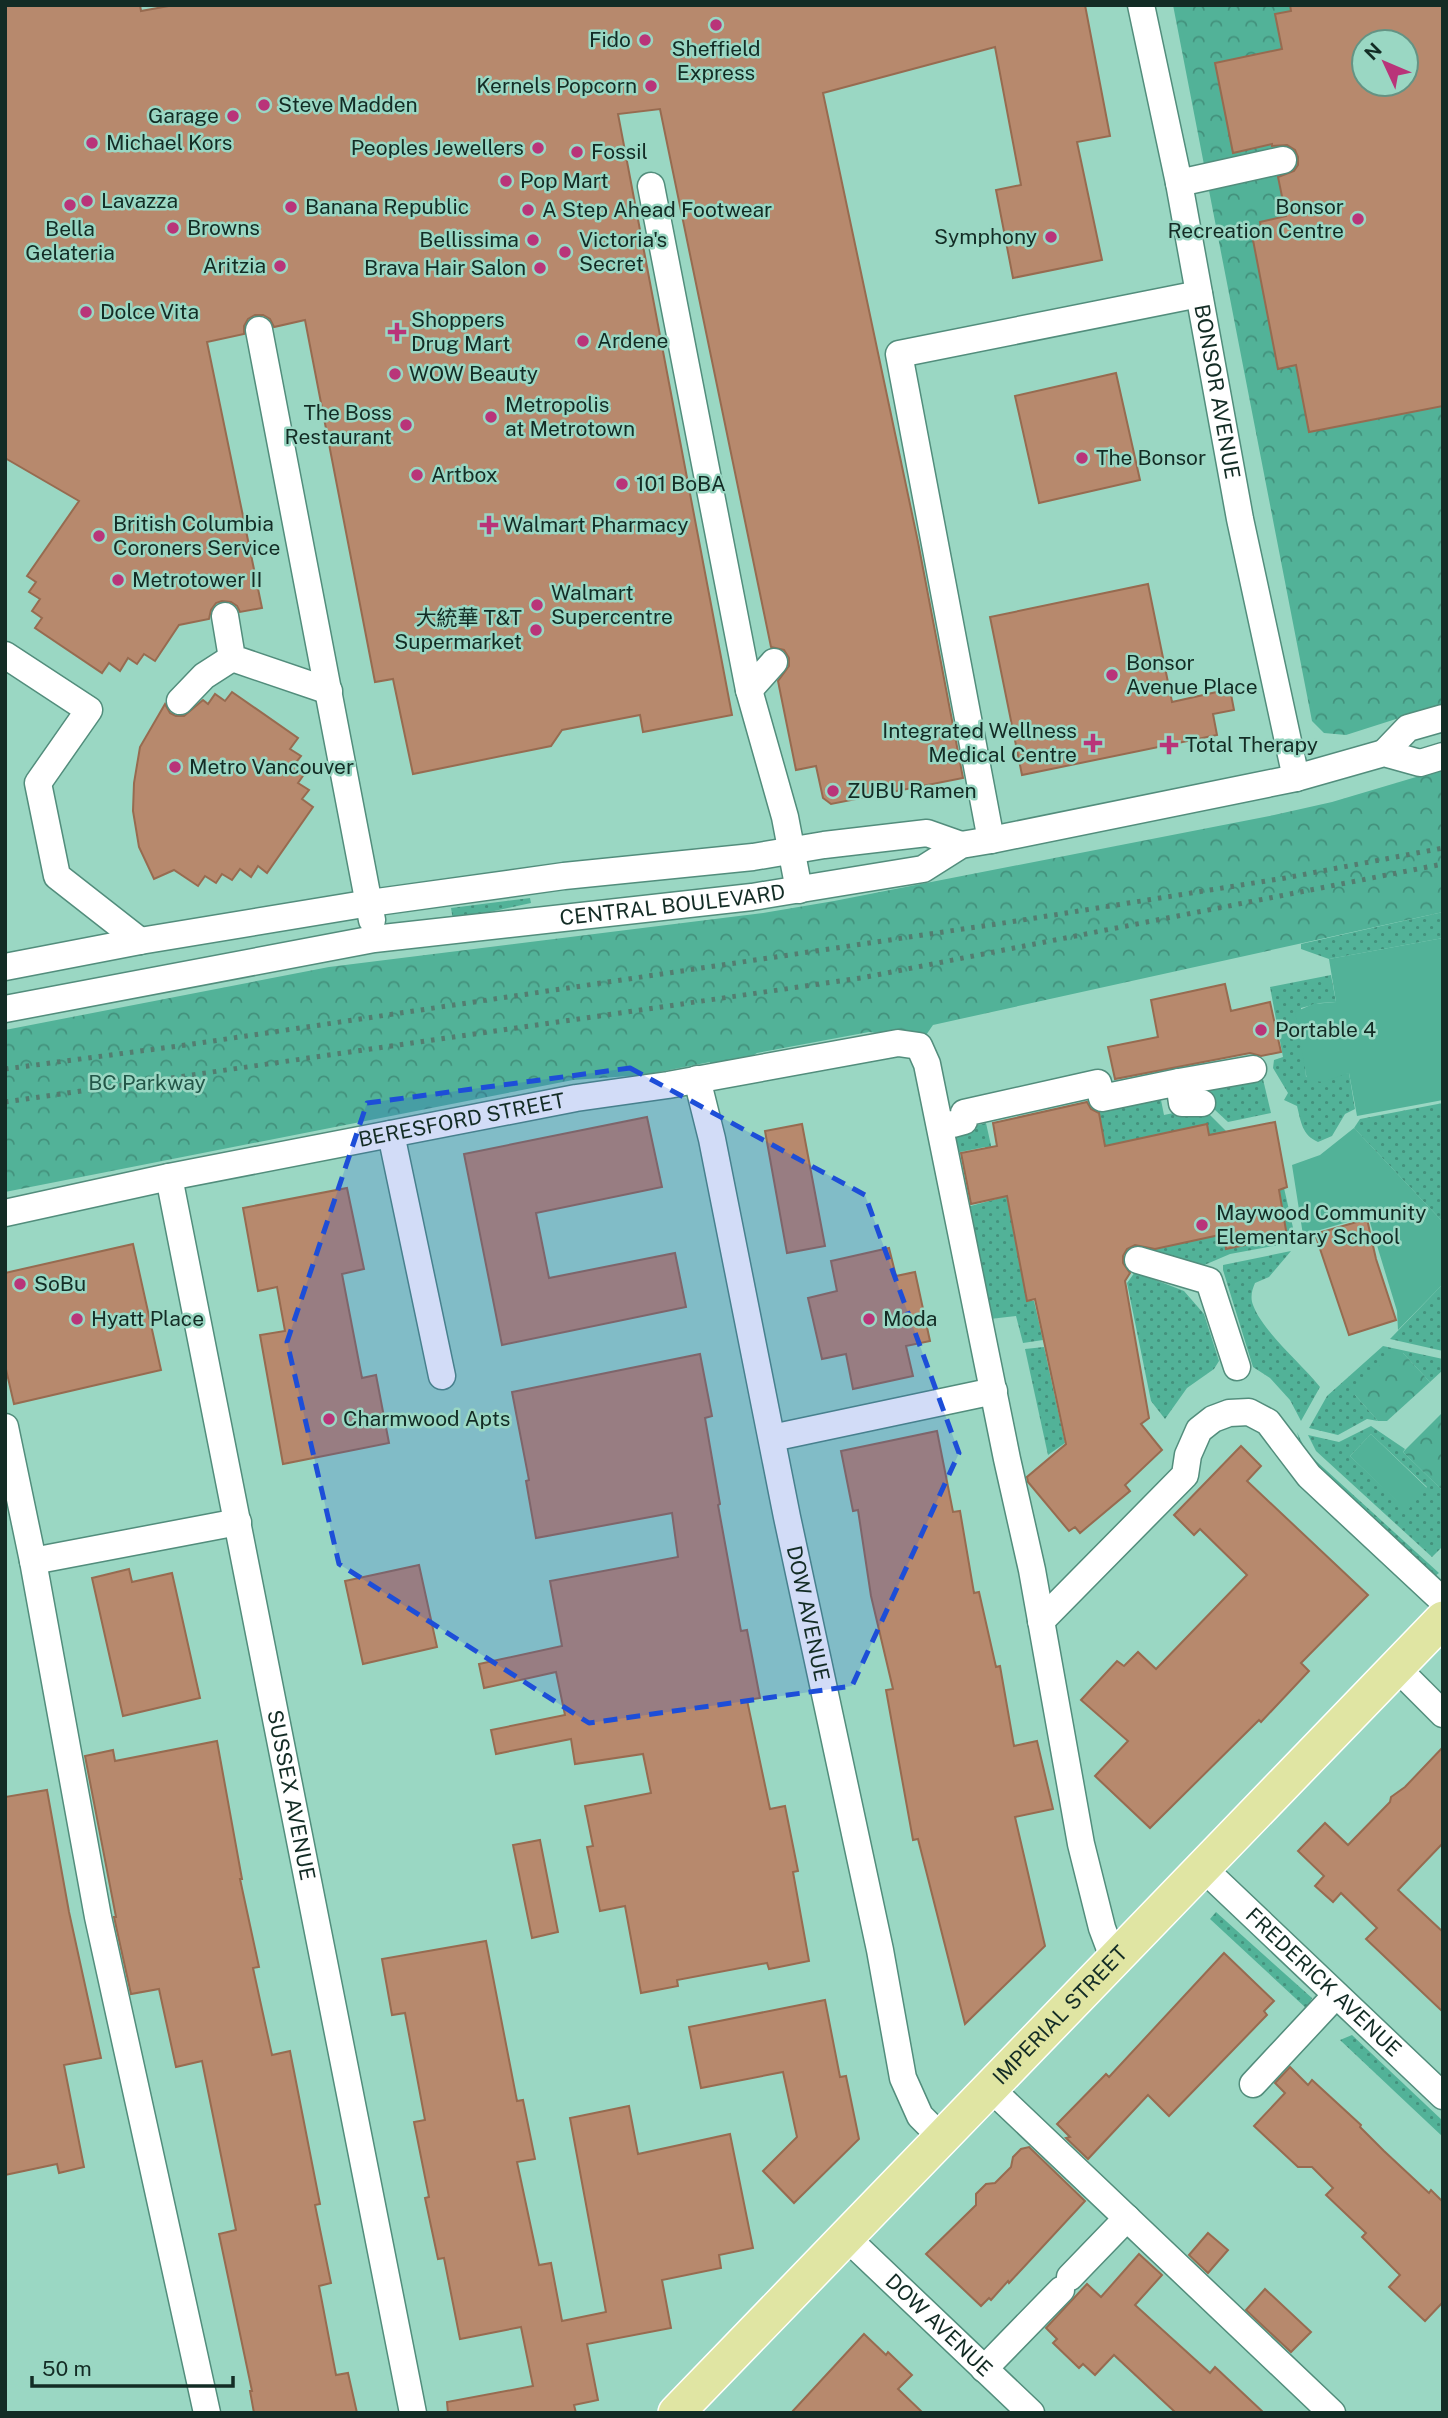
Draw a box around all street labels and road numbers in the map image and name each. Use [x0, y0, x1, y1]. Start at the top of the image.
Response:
street label: BONSOR AVENUE [1189, 302, 1245, 481]
street label: CENTRAL BOULEVARD [558, 879, 787, 930]
street label: BERESFORD STREET [356, 1087, 567, 1152]
street label: DOW AVENUE [782, 1543, 835, 1684]
street label: SUSSEX AVENUE [262, 1708, 321, 1882]
street label: FREDERICK AVENUE [1241, 1902, 1407, 2062]
street label: IMPERIAL STREET [987, 1940, 1132, 2089]
street label: DOW AVENUE [880, 2268, 998, 2382]

